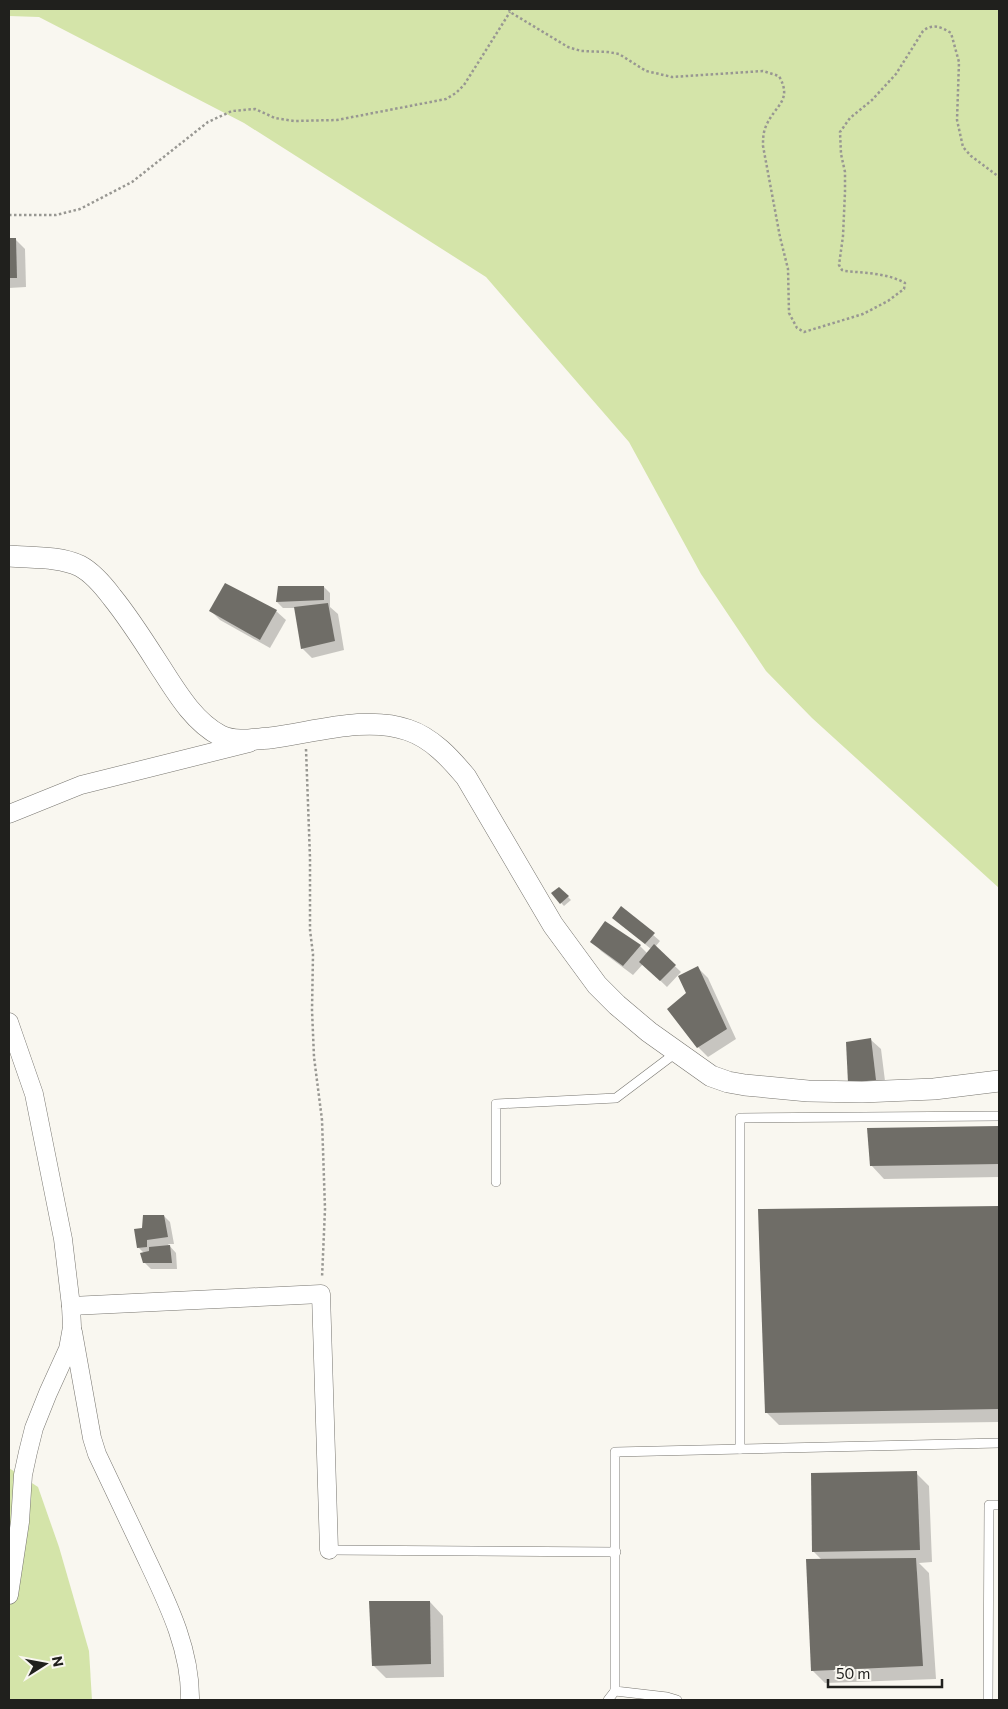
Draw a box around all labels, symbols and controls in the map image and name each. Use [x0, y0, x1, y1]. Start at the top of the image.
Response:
north arrow [20, 1639, 70, 1689]
text: N [49, 1655, 68, 1668]
scale bar [828, 1656, 942, 1688]
text: 50 m [836, 1664, 870, 1682]

